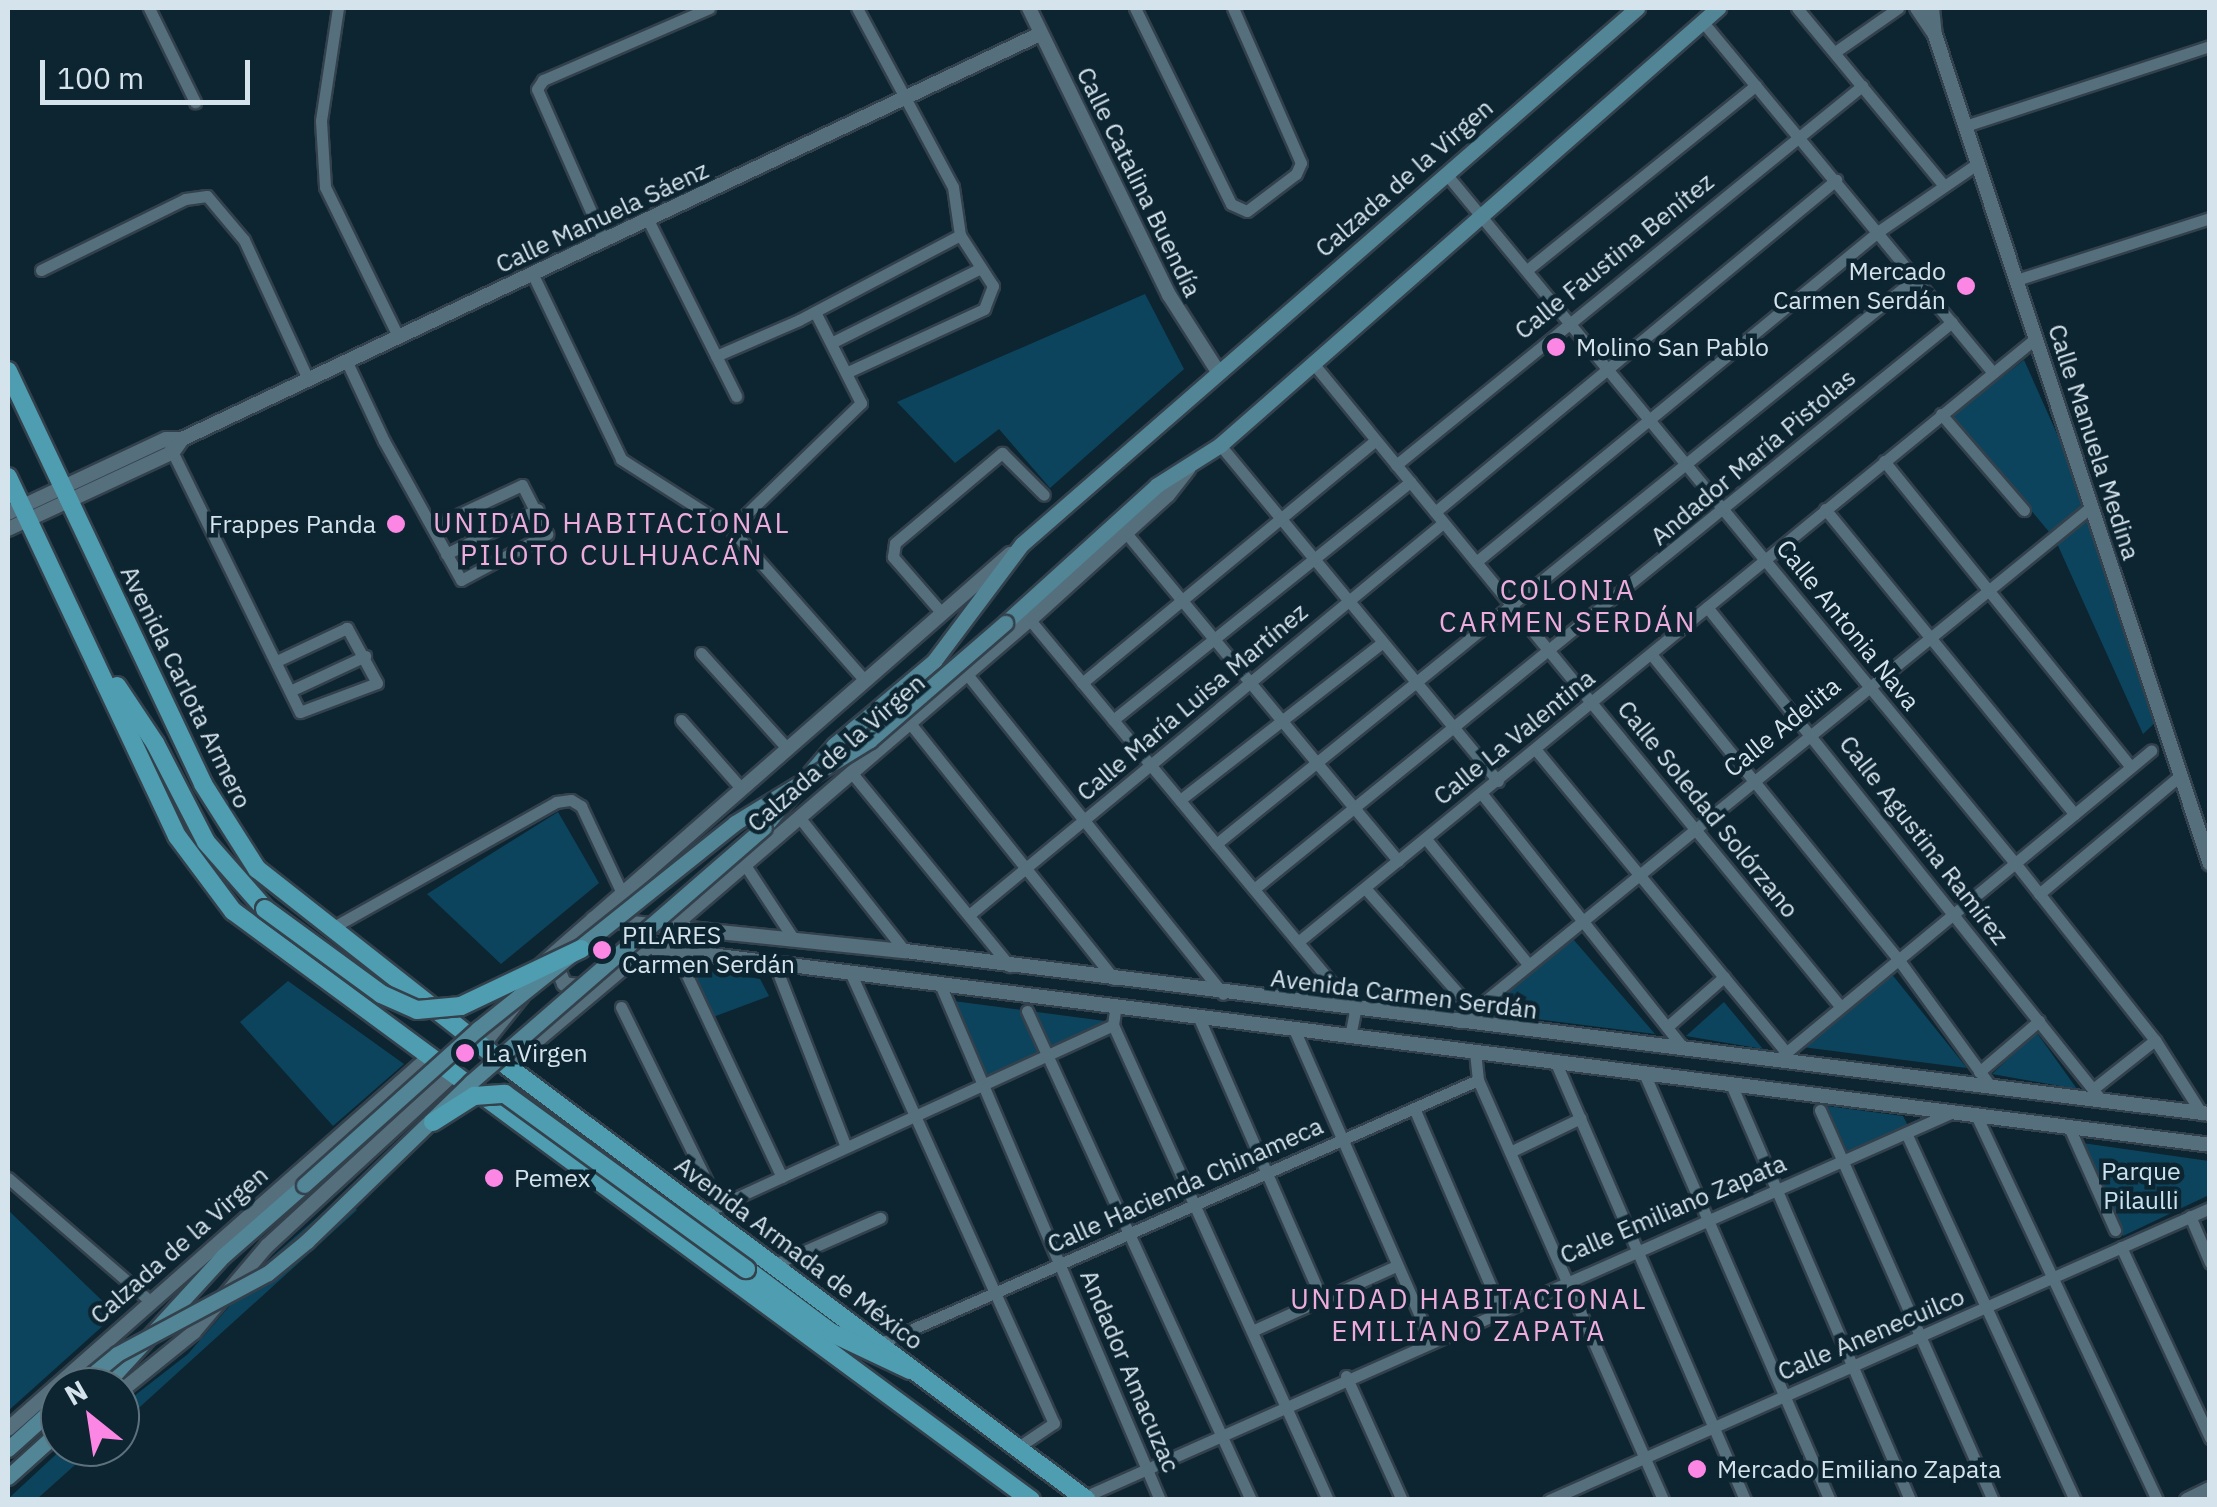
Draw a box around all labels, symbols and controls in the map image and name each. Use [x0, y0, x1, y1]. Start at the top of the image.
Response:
scale bar [45, 40, 255, 102]
text: 100 m [57, 58, 144, 97]
street label: Calle Catalina Buendía [1070, 62, 1208, 302]
street label: Calzada de la Virgen [1309, 93, 1499, 263]
street label: Calle Manuela Sáenz [491, 155, 713, 279]
street label: Calle Faustina Benítez [1508, 167, 1720, 345]
place label: Mercado Carmen Serdán [1773, 257, 1946, 316]
marker: Mercado Carmen Serdán [1955, 275, 1977, 297]
street label: Calle Manuela Medina [2042, 320, 2146, 564]
place label: Molino San Pablo [1576, 332, 1769, 362]
marker: Molino San Pablo [1545, 336, 1567, 358]
street label: Andador María Pistolas [1644, 362, 1862, 552]
district label: UNIDAD HABITACIONAL PILOTO CULHUACÁN [433, 506, 791, 572]
place label: Frappes Panda [209, 509, 376, 539]
marker: Frappes Panda [385, 513, 407, 535]
street label: Calle Antonia Nava [1770, 534, 1926, 716]
street label: Avenida Carlota Armero [114, 561, 258, 813]
district label: COLONIA CARMEN SERDÁN [1439, 573, 1697, 639]
street label: Calle María Luisa Martínez [1071, 597, 1313, 807]
street label: Calle La Valentina [1427, 663, 1601, 811]
street label: Calzada de la Virgen [741, 668, 931, 838]
street label: Calle Adelita [1718, 671, 1846, 783]
street label: Calle Soledad Solórzano [1611, 694, 1805, 924]
street label: Calle Agustina Ramírez [1833, 729, 2015, 951]
place label: PILARES Carmen Serdán [622, 921, 795, 980]
marker: PILARES Carmen Serdán [591, 939, 613, 961]
street label: Avenida Carmen Serdán [1269, 963, 1539, 1025]
place label: La Virgen [485, 1038, 588, 1068]
marker: La Virgen [454, 1042, 476, 1064]
street label: Calle Hacienda Chinameca [1043, 1111, 1327, 1259]
street label: Calle Emiliano Zapata [1555, 1148, 1791, 1270]
street label: Avenida Armada de México [669, 1150, 929, 1356]
park label: Parque Pilaulli [2101, 1157, 2181, 1216]
street label: Calzada de la Virgen [84, 1160, 274, 1330]
place label: Pemex [514, 1163, 590, 1193]
marker: Pemex [483, 1167, 505, 1189]
street label: Andador Amacuzac [1074, 1265, 1186, 1477]
street label: Calle Anenecuilco [1773, 1281, 1969, 1387]
district label: UNIDAD HABITACIONAL EMILIANO ZAPATA [1290, 1282, 1648, 1348]
north arrow [40, 1367, 140, 1467]
text: N [58, 1371, 94, 1413]
place label: Mercado Emiliano Zapata [1717, 1454, 2001, 1484]
marker: Mercado Emiliano Zapata [1686, 1458, 1708, 1480]

